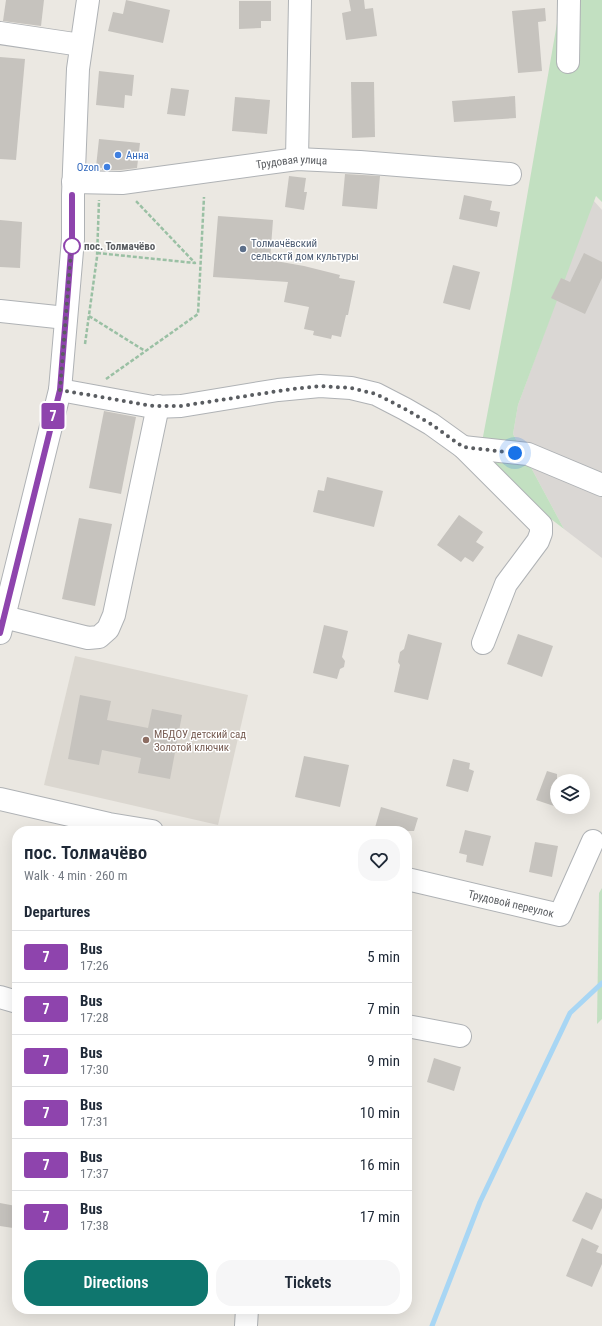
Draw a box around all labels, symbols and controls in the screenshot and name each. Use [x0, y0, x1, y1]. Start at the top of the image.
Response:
place label: Анна [126, 149, 149, 162]
marker: Анна [113, 150, 123, 160]
street label: Трудовая улица [255, 153, 327, 172]
place label: Ozon [77, 161, 99, 174]
marker: Ozon [102, 162, 112, 172]
marker: пос. Толмачёво [63, 237, 81, 255]
place label: Толмачёвский сельсктй дом культуры [251, 237, 359, 263]
place label: пос. Толмачёво [84, 240, 156, 253]
marker: Толмачёвский сельсктй дом культуры [238, 244, 248, 254]
line badge: 7 [40, 403, 66, 429]
text: 7 [49, 408, 57, 424]
your location [505, 443, 525, 463]
place label: МБДОУ детский сад Золотой ключик [154, 728, 246, 754]
marker: МБДОУ детский сад Золотой ключик [141, 735, 151, 745]
map controls [550, 774, 590, 814]
button: layers [550, 774, 590, 814]
button: heart [358, 839, 400, 881]
text: пос. Толмачёво [24, 841, 147, 864]
text: Walk · 4 min · 260 m [24, 868, 128, 883]
street label: Трудовой переулок [467, 888, 556, 921]
text: Departures [24, 903, 90, 921]
text: Bus [80, 940, 103, 958]
text: 5 min [367, 948, 400, 966]
text: 7 [42, 949, 50, 965]
text: 17:26 [80, 958, 109, 973]
text: Bus [80, 992, 103, 1010]
text: 7 min [367, 1000, 400, 1018]
text: 7 [42, 1001, 50, 1017]
text: 17:28 [80, 1010, 109, 1025]
text: Bus [80, 1044, 103, 1062]
text: 9 min [367, 1052, 400, 1070]
text: 7 [42, 1053, 50, 1069]
text: 17:30 [80, 1062, 109, 1077]
text: Bus [80, 1096, 103, 1114]
text: 10 min [360, 1104, 400, 1122]
text: 7 [42, 1105, 50, 1121]
text: 17:31 [80, 1114, 109, 1129]
text: Bus [80, 1148, 103, 1166]
text: 16 min [360, 1156, 400, 1174]
text: 7 [42, 1157, 50, 1173]
text: 17:37 [80, 1166, 109, 1181]
text: Bus [80, 1200, 103, 1218]
text: 17 min [360, 1208, 400, 1226]
text: 7 [42, 1209, 50, 1225]
text: 17:38 [80, 1218, 109, 1233]
button: Directions [24, 1260, 208, 1306]
button: Tickets [216, 1260, 400, 1306]

